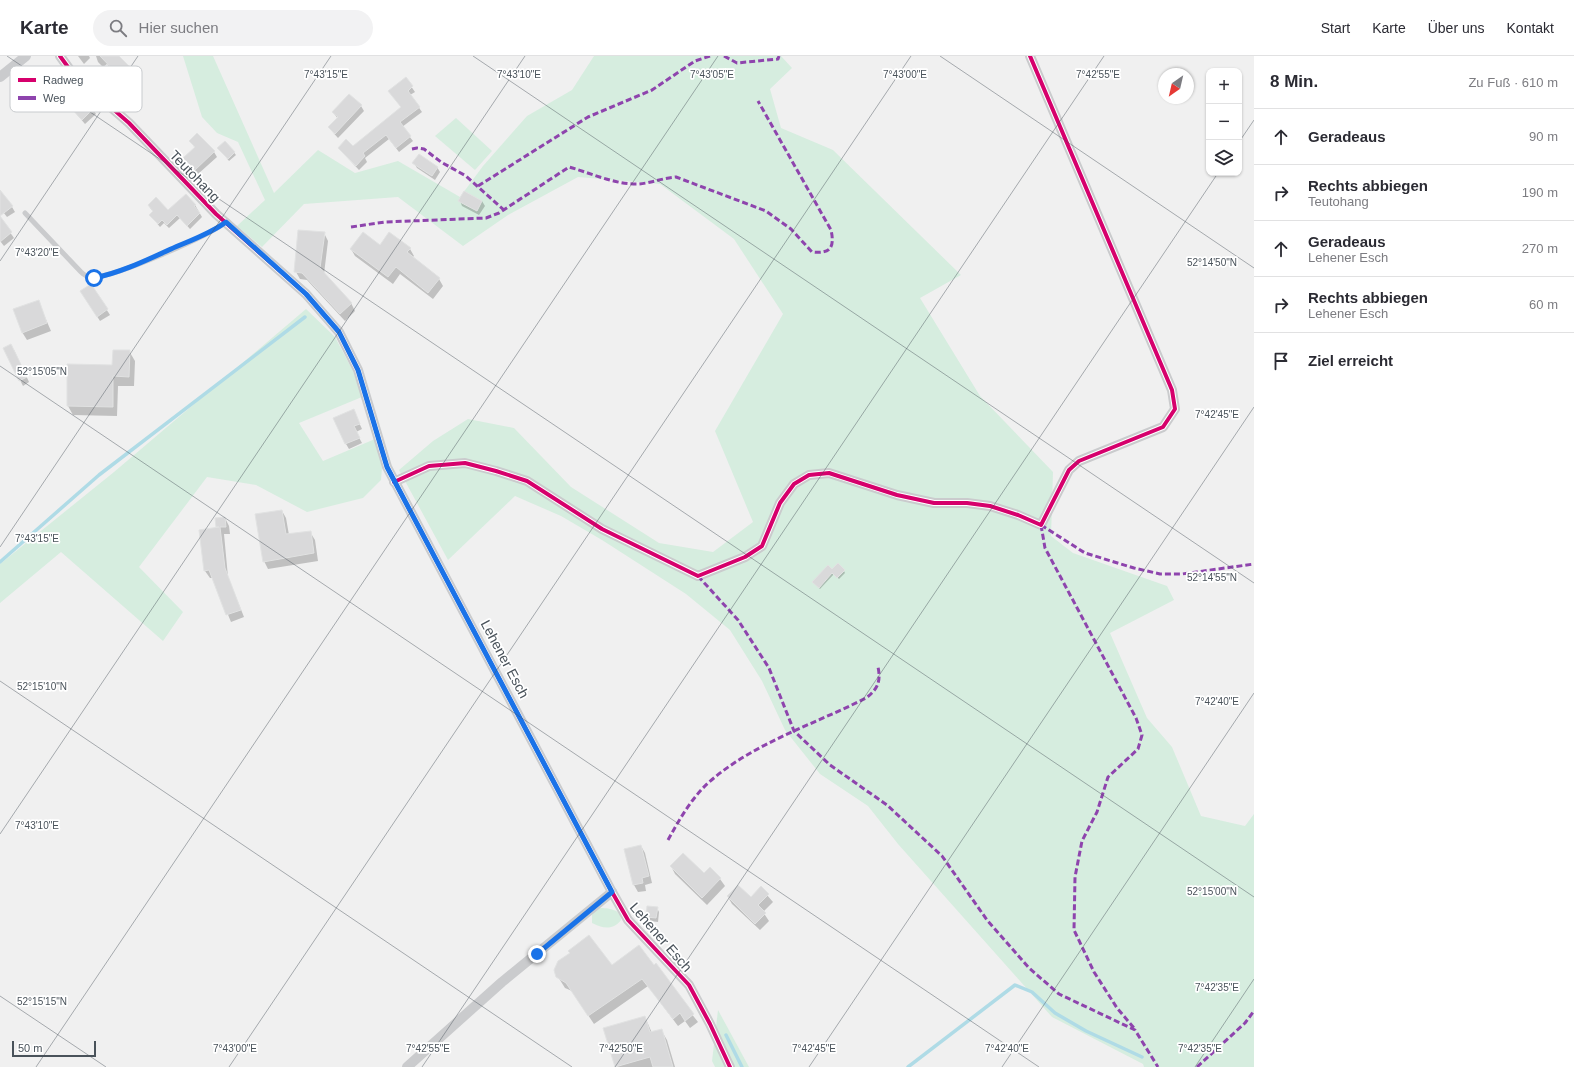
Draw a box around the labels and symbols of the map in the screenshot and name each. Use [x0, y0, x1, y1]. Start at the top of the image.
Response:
legend [10, 66, 142, 112]
north arrow [1158, 68, 1194, 104]
text: 7°43'15"E [304, 69, 348, 80]
text: 7°43'10"E [497, 69, 541, 80]
text: 7°43'05"E [690, 69, 734, 80]
text: 7°43'00"E [883, 69, 927, 80]
text: 7°42'55"E [1076, 69, 1120, 80]
text: Radweg [43, 74, 83, 86]
text: Weg [43, 92, 65, 104]
street label: Teutohang [167, 147, 223, 205]
text: 7°43'20"E [15, 247, 59, 258]
text: 52°14'50"N [1187, 257, 1237, 268]
route start [85, 269, 103, 287]
text: 52°15'05"N [17, 366, 67, 377]
text: 7°42'45"E [1195, 409, 1239, 420]
text: 7°43'15"E [15, 533, 59, 544]
text: 52°14'55"N [1187, 572, 1237, 583]
street label: Lehener Esch [478, 617, 532, 701]
text: 52°15'10"N [17, 681, 67, 692]
text: 7°42'40"E [1195, 696, 1239, 707]
text: 7°43'10"E [15, 820, 59, 831]
text: 52°15'00"N [1187, 886, 1237, 897]
street label: Lehener Esch [627, 899, 695, 975]
route end [528, 945, 546, 963]
text: 7°42'35"E [1195, 982, 1239, 993]
text: 52°15'15"N [17, 996, 67, 1007]
scale bar [12, 1039, 96, 1058]
text: 7°43'00"E [213, 1043, 257, 1054]
text: 7°42'55"E [406, 1043, 450, 1054]
text: 7°42'50"E [599, 1043, 643, 1054]
text: 7°42'45"E [792, 1043, 836, 1054]
text: 7°42'40"E [985, 1043, 1029, 1054]
text: 7°42'35"E [1178, 1043, 1222, 1054]

